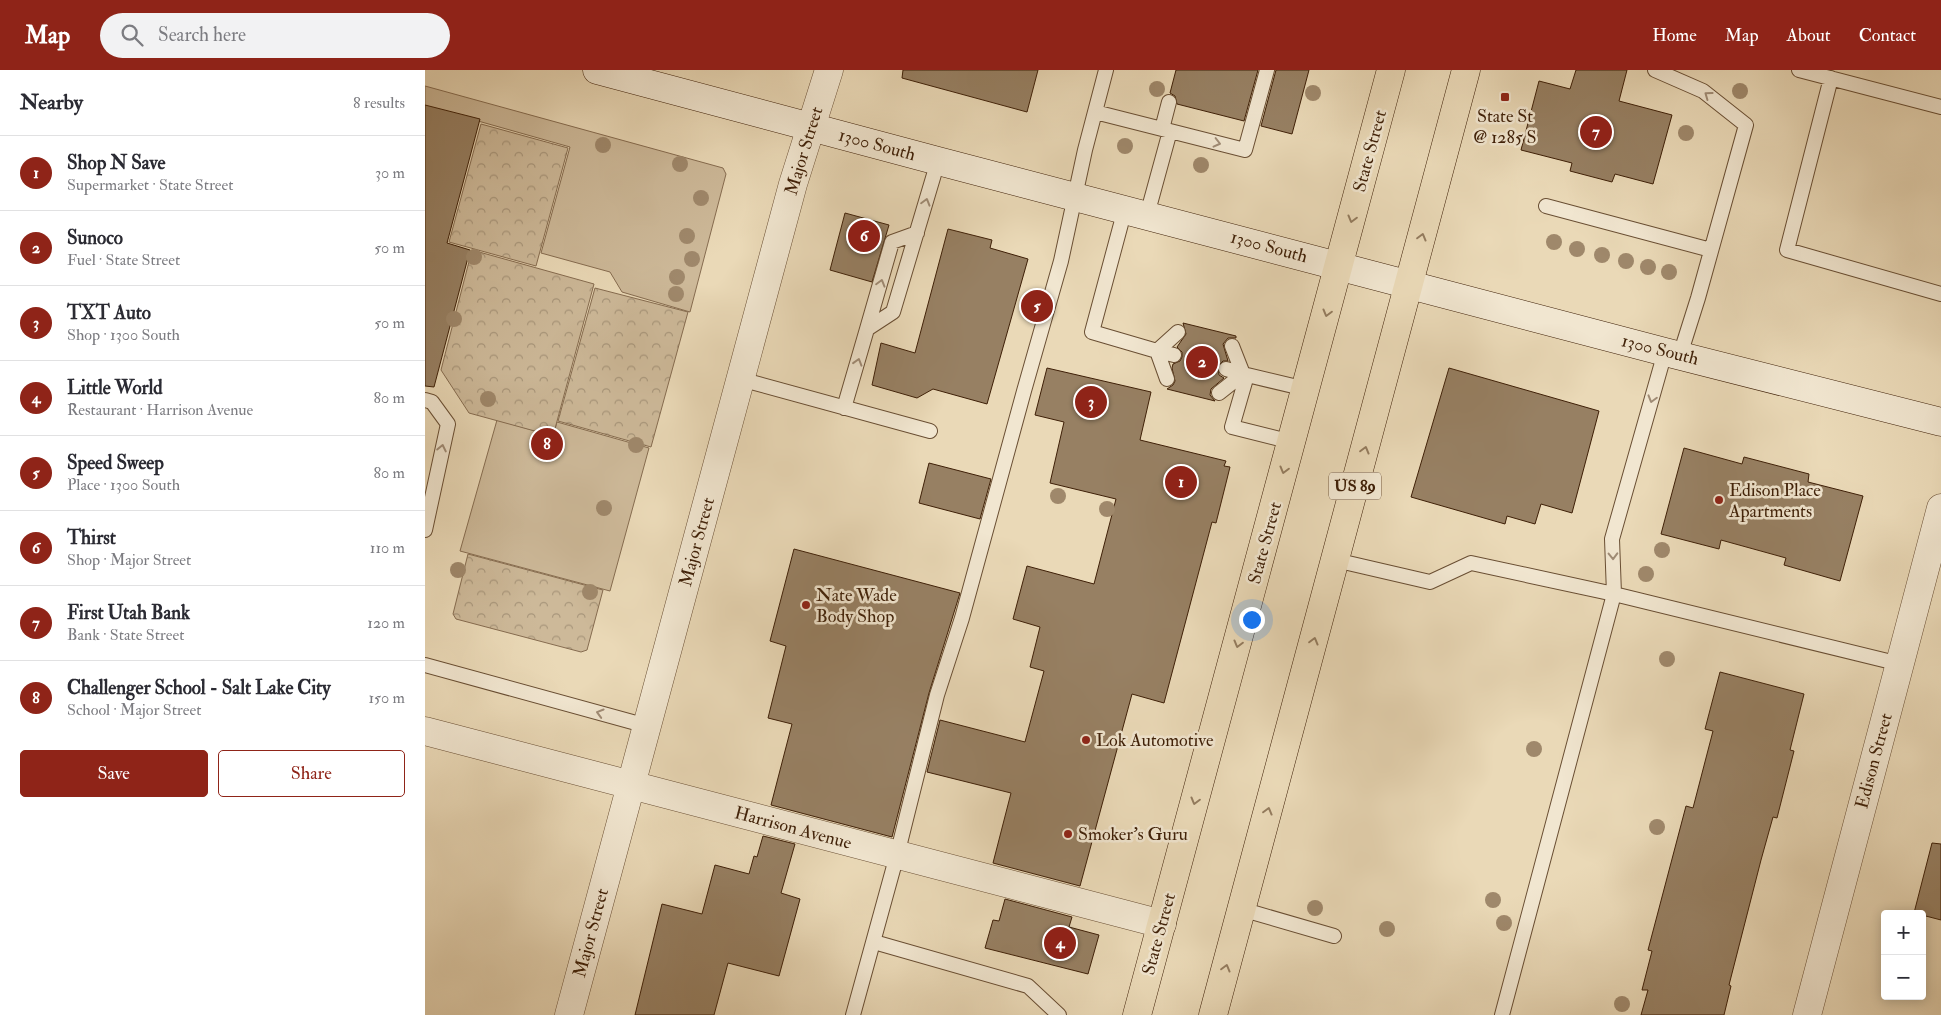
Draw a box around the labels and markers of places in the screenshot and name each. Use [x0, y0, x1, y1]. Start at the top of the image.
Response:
marker: State St @ 1285 S [1499, 91, 1511, 103]
place label: State St @ 1285 S [1473, 105, 1537, 149]
pin: 7 [1580, 113, 1612, 151]
pin: 6 [848, 217, 880, 255]
pin: 5 [1021, 287, 1053, 325]
pin: 2 [1186, 343, 1218, 381]
pin: 3 [1075, 383, 1107, 421]
pin: 8 [531, 425, 563, 463]
pin: 1 [1165, 463, 1197, 501]
place label: Edison Place Apartments [1728, 479, 1821, 523]
marker: Edison Place Apartments [1713, 494, 1725, 506]
place label: Nate Wade Body Shop [816, 584, 897, 628]
marker: Nate Wade Body Shop [800, 599, 812, 611]
place label: Lok Automotive [1096, 729, 1214, 752]
marker: Lok Automotive [1080, 734, 1092, 746]
place label: Smoker's Guru [1078, 823, 1188, 846]
marker: Smoker's Guru [1062, 828, 1074, 840]
pin: 4 [1044, 924, 1076, 962]

